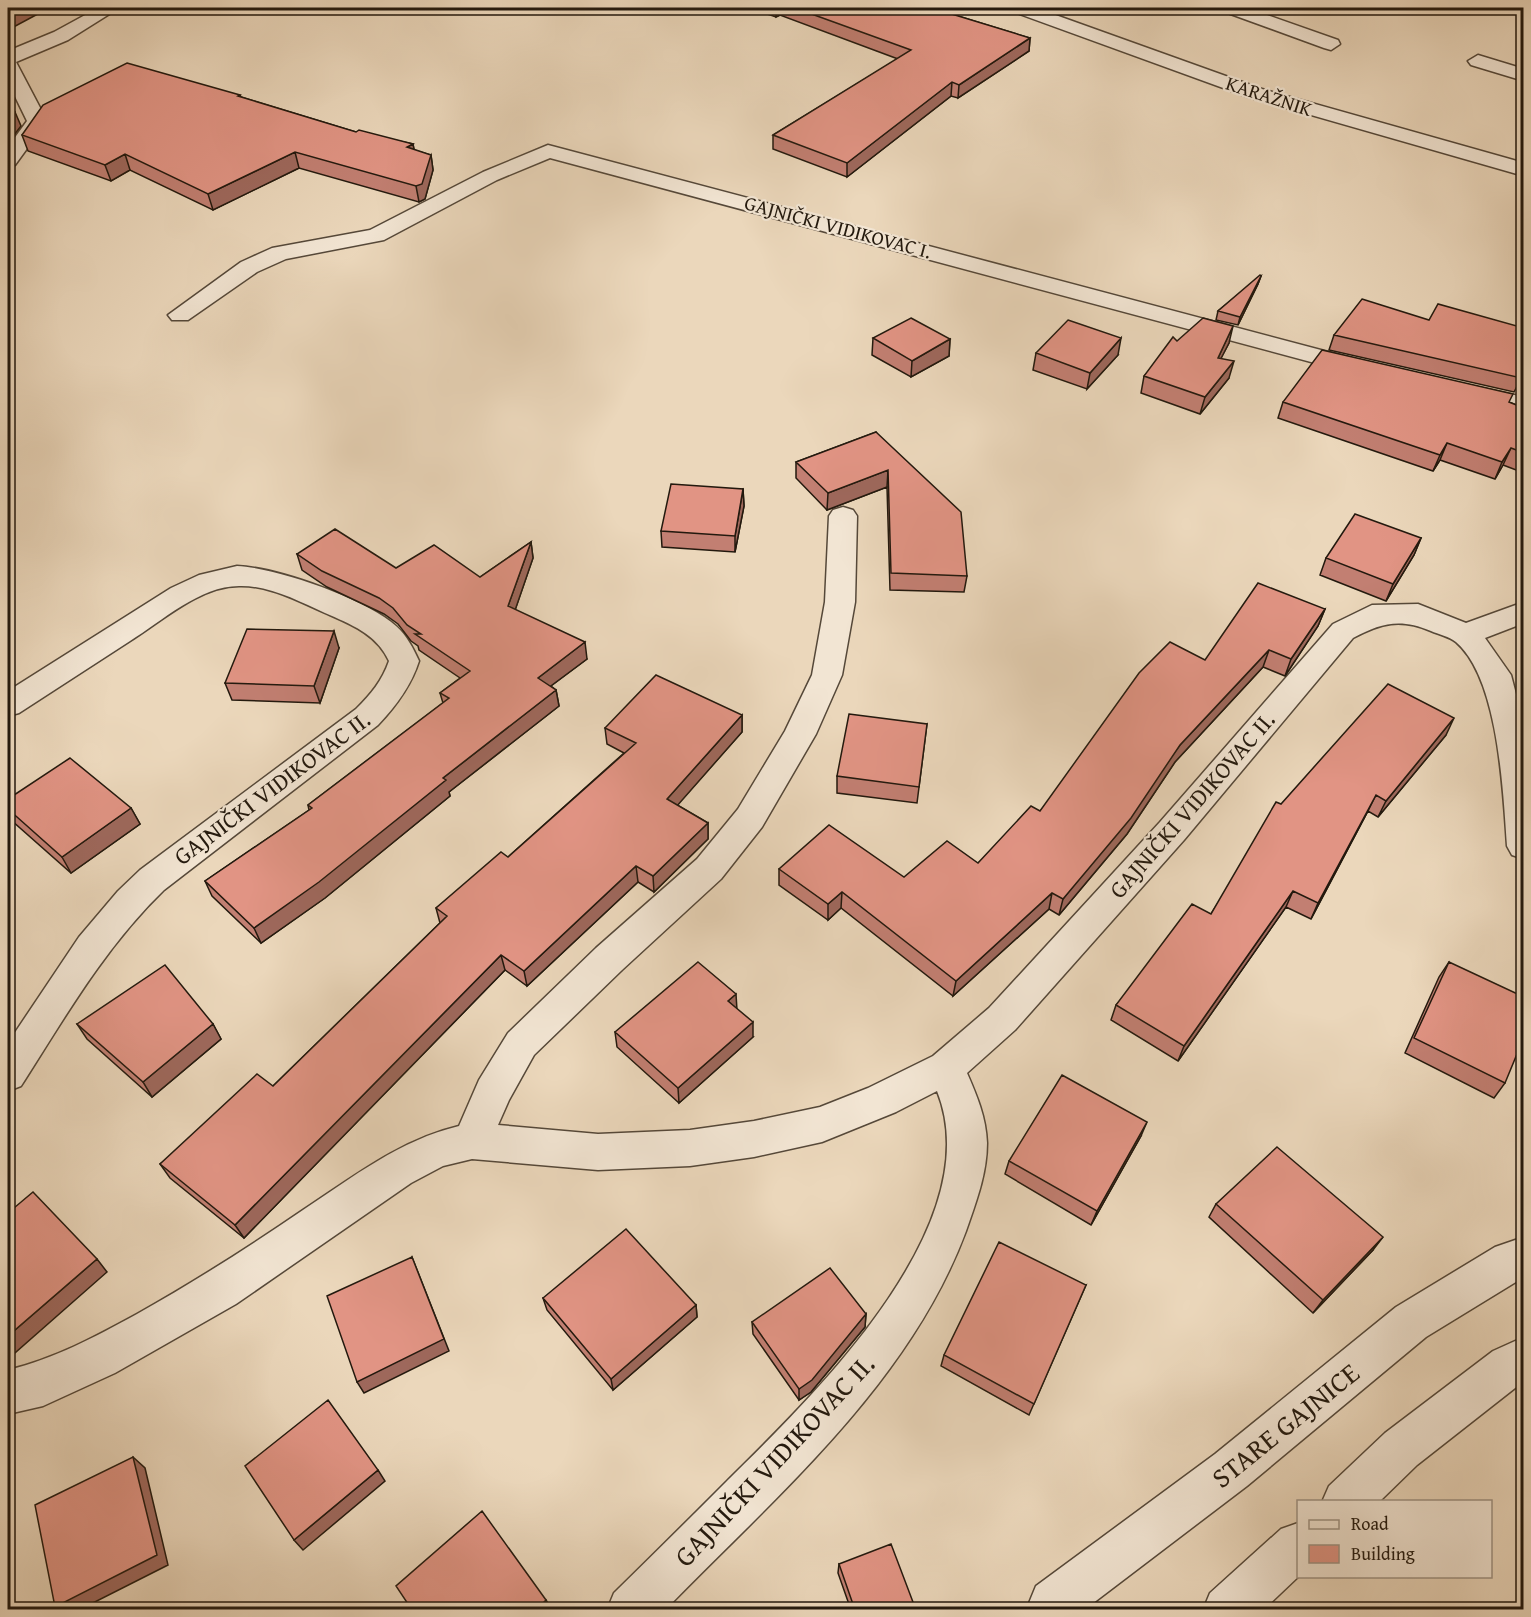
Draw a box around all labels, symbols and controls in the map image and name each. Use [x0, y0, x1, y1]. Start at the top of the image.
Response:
street label: KARAŽNIK [1222, 68, 1316, 123]
street label: GAJNIČKI VIDIKOVAC I. [741, 188, 935, 265]
street label: GAJNIČKI VIDIKOVAC II. [166, 702, 377, 873]
street label: GAJNIČKI VIDIKOVAC II. [1100, 703, 1283, 906]
street label: GAJNIČKI VIDIKOVAC II. [664, 1344, 883, 1575]
street label: STARE GAJNICE [1202, 1352, 1367, 1497]
legend [1297, 1500, 1492, 1578]
text: Road [1351, 1510, 1389, 1537]
text: Building [1351, 1540, 1415, 1567]

